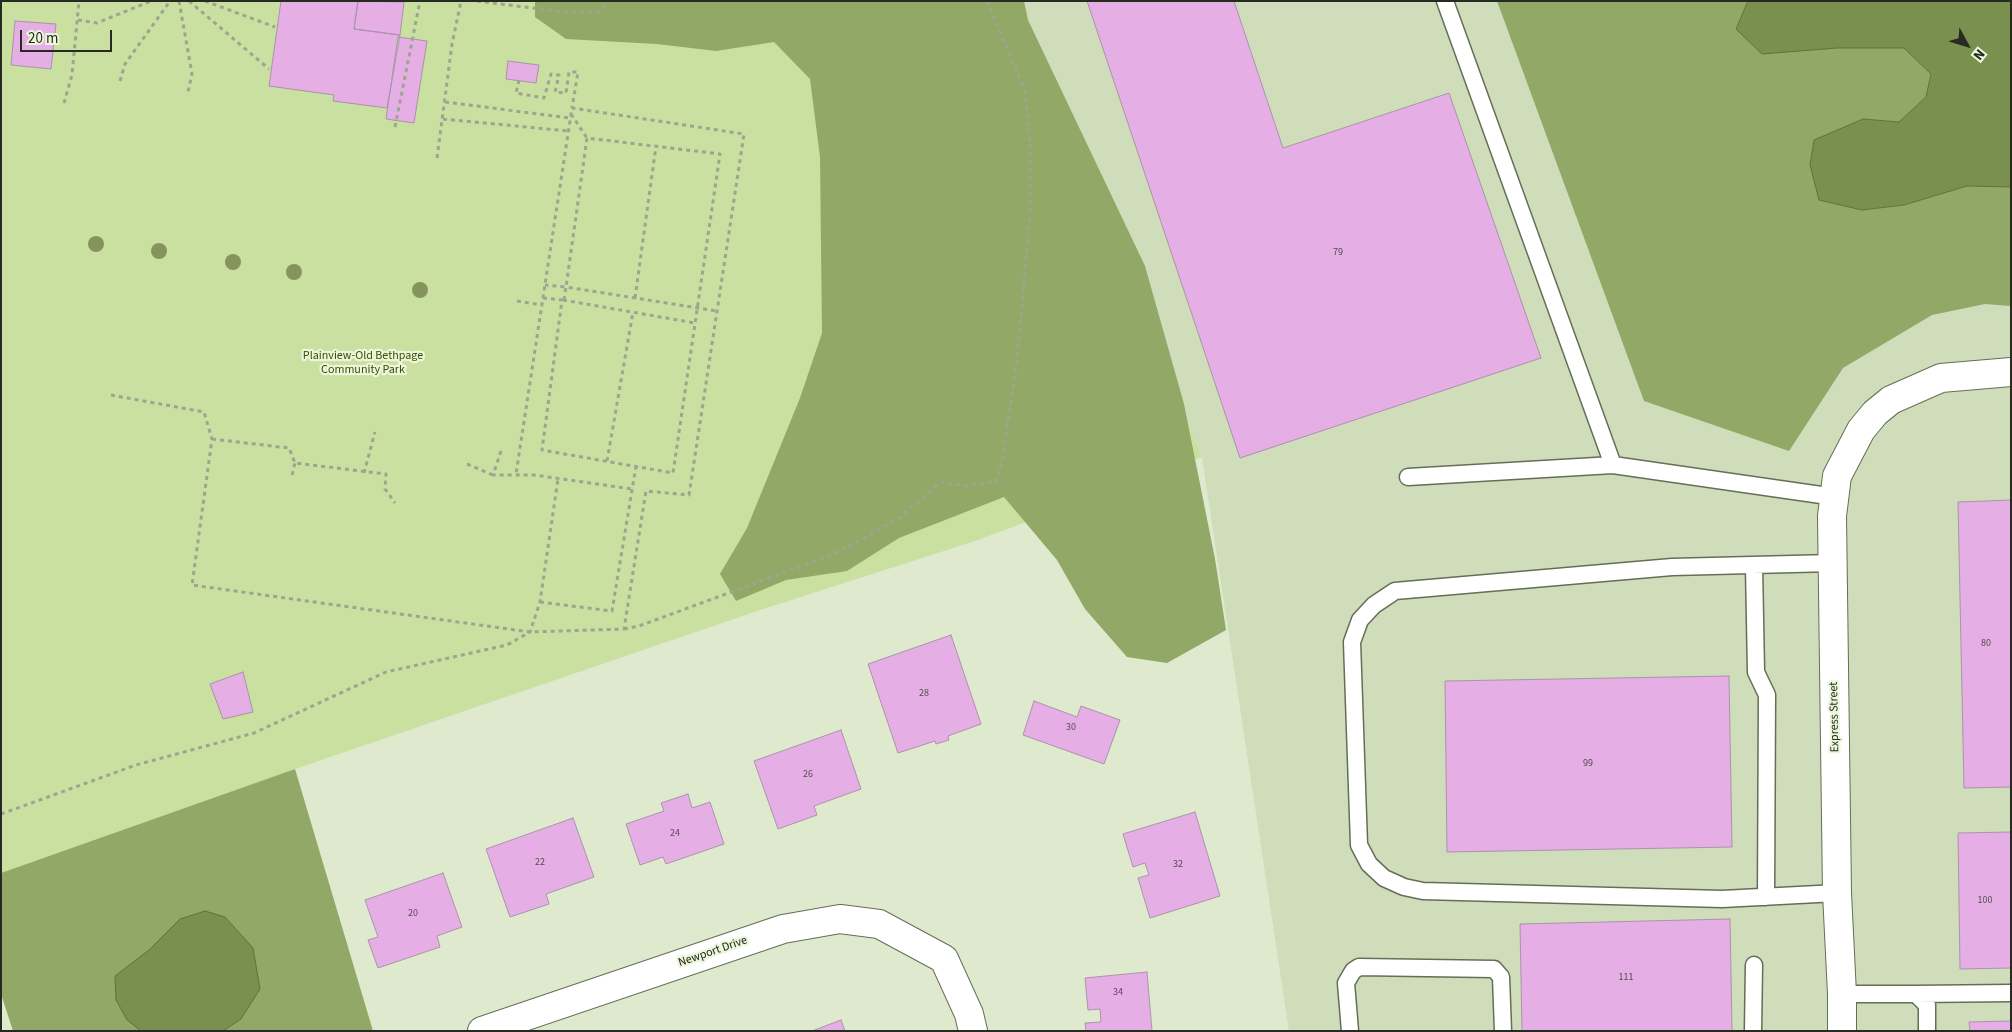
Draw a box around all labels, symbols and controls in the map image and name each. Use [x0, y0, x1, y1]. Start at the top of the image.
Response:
scale bar [22, 20, 115, 52]
north arrow [1942, 20, 1992, 70]
text: 20 m [28, 28, 58, 49]
text: N [1968, 45, 1989, 64]
house number: 79 [1333, 247, 1343, 259]
park label: Plainview-Old Bethpage Community Park [303, 349, 423, 377]
house number: 80 [1981, 638, 1991, 650]
street label: Express Street [1827, 682, 1843, 752]
house number: 28 [919, 688, 929, 700]
house number: 30 [1066, 722, 1076, 734]
house number: 99 [1583, 758, 1593, 770]
house number: 26 [803, 769, 813, 781]
house number: 24 [670, 828, 680, 840]
house number: 22 [535, 857, 545, 869]
house number: 32 [1173, 859, 1183, 871]
house number: 100 [1978, 895, 1992, 907]
house number: 20 [408, 908, 418, 920]
street label: Newport Drive [677, 933, 749, 971]
house number: 111 [1619, 972, 1633, 984]
house number: 34 [1113, 987, 1123, 999]

